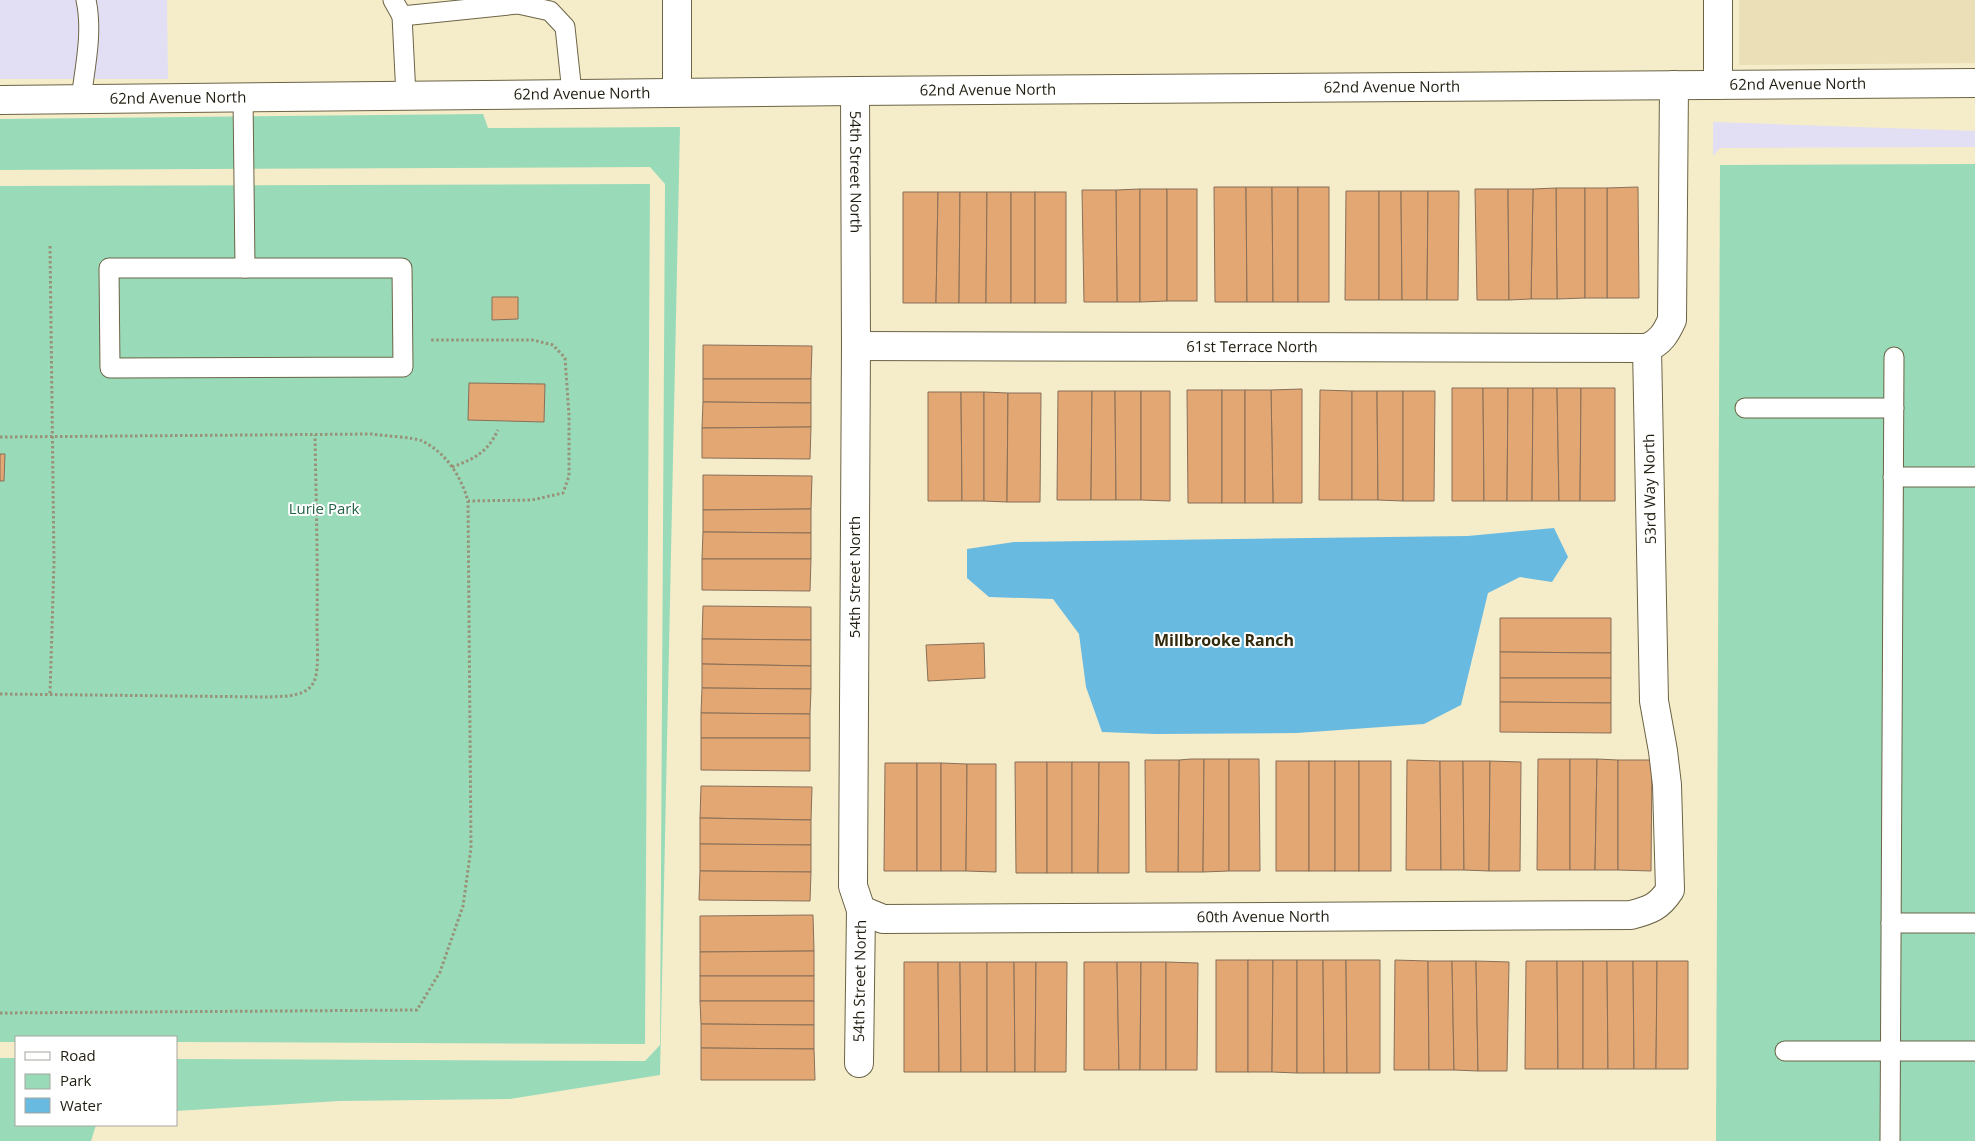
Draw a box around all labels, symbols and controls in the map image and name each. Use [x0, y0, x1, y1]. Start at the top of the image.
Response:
street label: 62nd Avenue North [1730, 73, 1866, 94]
street label: 62nd Avenue North [1324, 76, 1460, 97]
street label: 62nd Avenue North [920, 79, 1056, 100]
street label: 62nd Avenue North [514, 82, 650, 104]
street label: 62nd Avenue North [110, 86, 246, 108]
street label: 54th Street North [846, 111, 867, 233]
street label: 61st Terrace North [1186, 336, 1318, 356]
street label: 53rd Way North [1638, 433, 1660, 545]
park label: Lurie Park [289, 498, 359, 518]
street label: 54th Street North [844, 516, 864, 638]
district label: Millbrooke Ranch [1154, 629, 1294, 651]
street label: 60th Avenue North [1197, 906, 1330, 926]
street label: 54th Street North [848, 920, 870, 1042]
legend [15, 1036, 178, 1126]
text: Road [60, 1045, 96, 1065]
text: Park [60, 1070, 91, 1090]
text: Water [60, 1095, 102, 1115]

